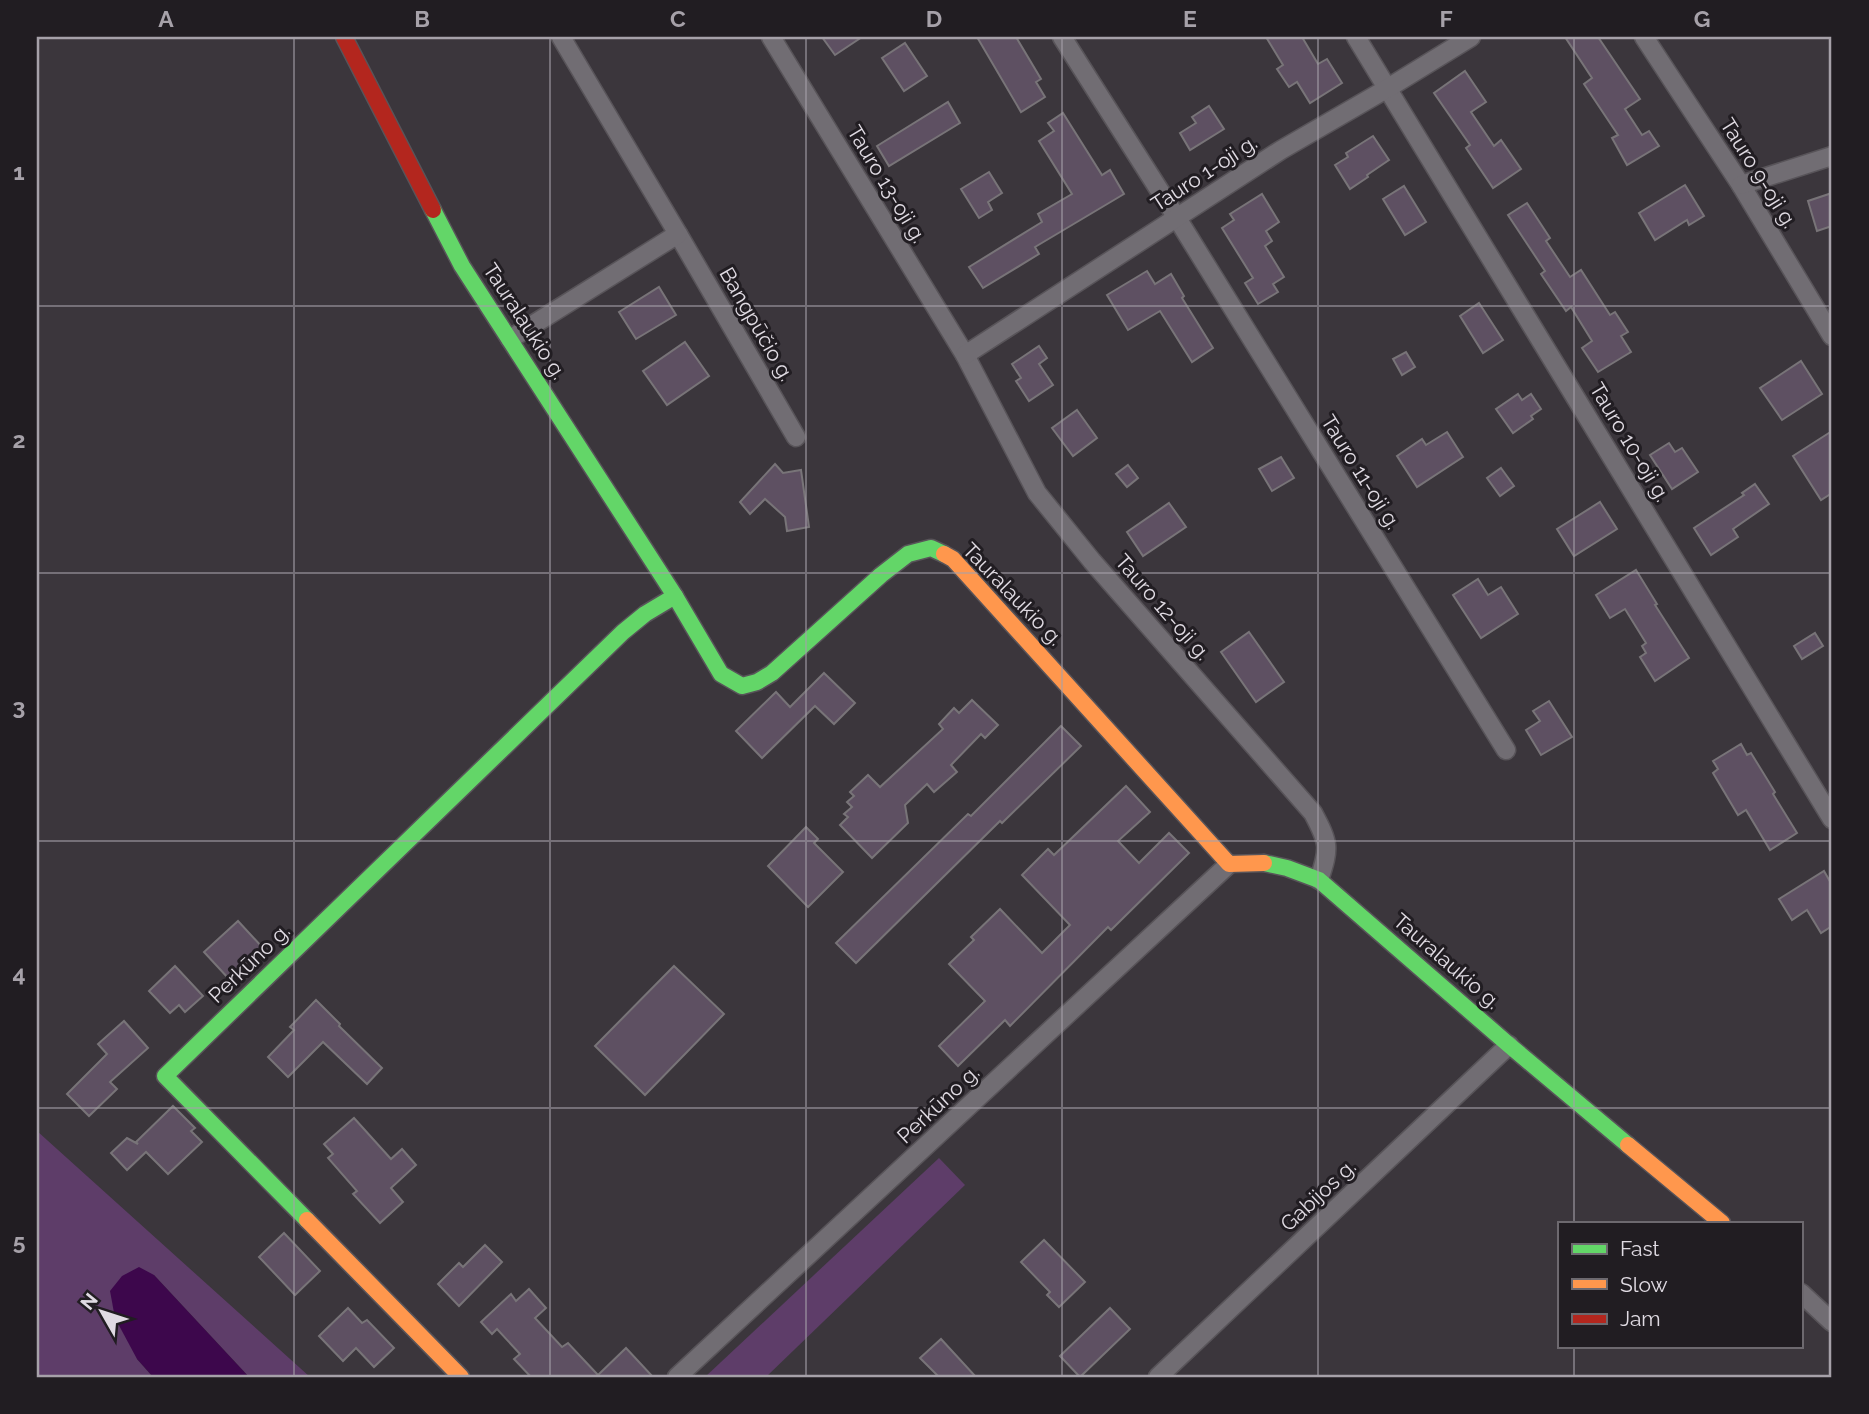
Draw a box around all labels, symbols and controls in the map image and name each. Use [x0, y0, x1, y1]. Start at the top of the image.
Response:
text: A [158, 5, 174, 32]
text: B [414, 5, 430, 32]
text: C [670, 5, 686, 32]
text: D [926, 5, 942, 32]
text: E [1183, 5, 1197, 32]
text: F [1439, 5, 1453, 32]
text: G [1694, 5, 1710, 32]
street label: Tauro 9-oji g. [1715, 113, 1803, 233]
street label: Tauro 13-oji g. [842, 121, 932, 247]
street label: Tauro 1-oji g. [1146, 130, 1262, 216]
text: 1 [13, 158, 25, 185]
street label: Tauralaukio g. [478, 258, 572, 384]
street label: Bangpūčio g. [714, 263, 800, 385]
street label: Tauro 10-oji g. [1585, 378, 1675, 506]
street label: Tauro 11-oji g. [1316, 410, 1406, 534]
text: 2 [13, 426, 25, 453]
street label: Tauralaukio g. [958, 537, 1068, 651]
street label: Tauro 12-oji g. [1110, 549, 1216, 665]
text: 3 [13, 693, 25, 720]
street label: Tauralaukio g. [1388, 908, 1506, 1014]
street label: Perkūno g. [203, 918, 295, 1008]
text: 4 [12, 960, 26, 987]
street label: Perkūno g. [892, 1060, 984, 1148]
street label: Gabijos g. [1275, 1154, 1361, 1236]
legend [1558, 1222, 1802, 1348]
text: 5 [13, 1228, 26, 1255]
text: Fast [1620, 1236, 1660, 1261]
text: Slow [1620, 1272, 1668, 1297]
north arrow [66, 1278, 136, 1348]
text: N [76, 1289, 102, 1314]
text: Jam [1620, 1306, 1661, 1331]

